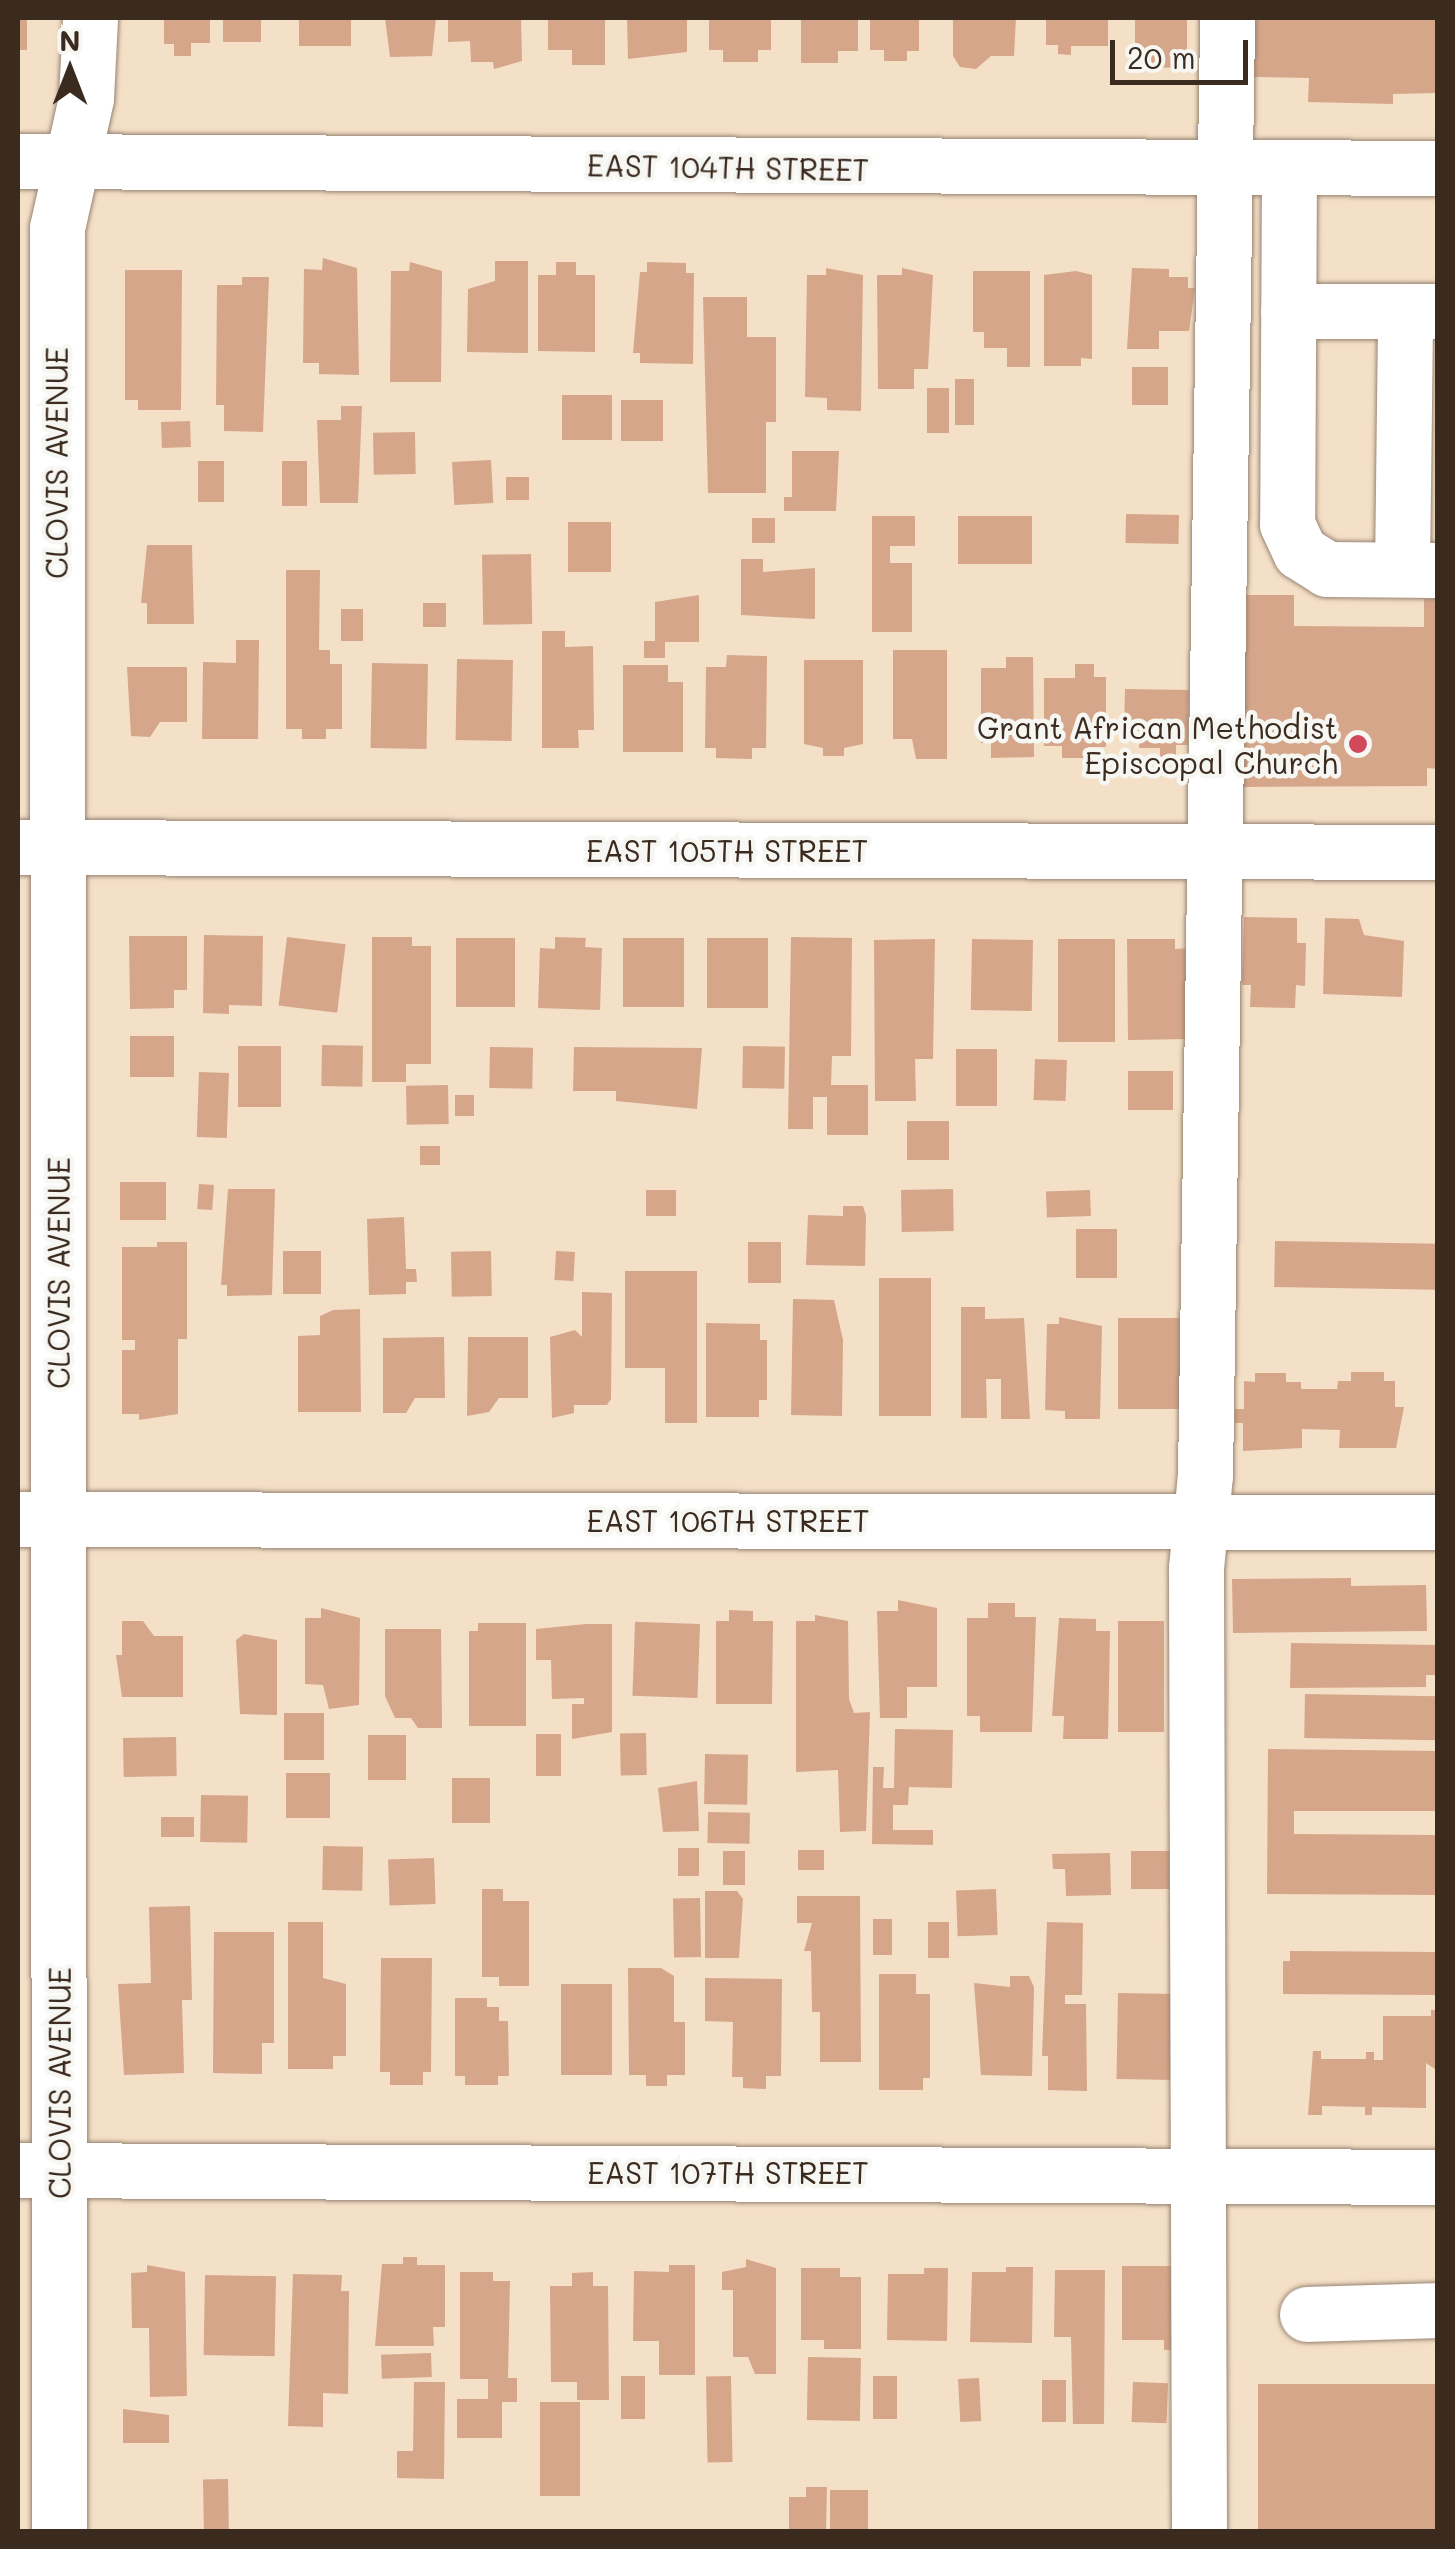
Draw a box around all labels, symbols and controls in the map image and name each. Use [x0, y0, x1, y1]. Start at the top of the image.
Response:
north arrow [20, 20, 120, 120]
scale bar [1115, 20, 1252, 82]
text: N [59, 22, 81, 58]
text: 20 m [1127, 37, 1196, 77]
street label: EAST 104TH STREET [587, 147, 869, 187]
street label: CLOVIS AVENUE [38, 347, 74, 579]
place label: Grant African Methodist Episcopal Church [977, 709, 1338, 780]
marker: Grant African Methodist Episcopal Church [1347, 733, 1369, 755]
street label: EAST 105TH STREET [586, 832, 868, 868]
street label: CLOVIS AVENUE [40, 1157, 76, 1389]
street label: EAST 106TH STREET [587, 1502, 869, 1538]
street label: CLOVIS AVENUE [41, 1967, 77, 2199]
street label: EAST 107TH STREET [587, 2154, 869, 2190]

